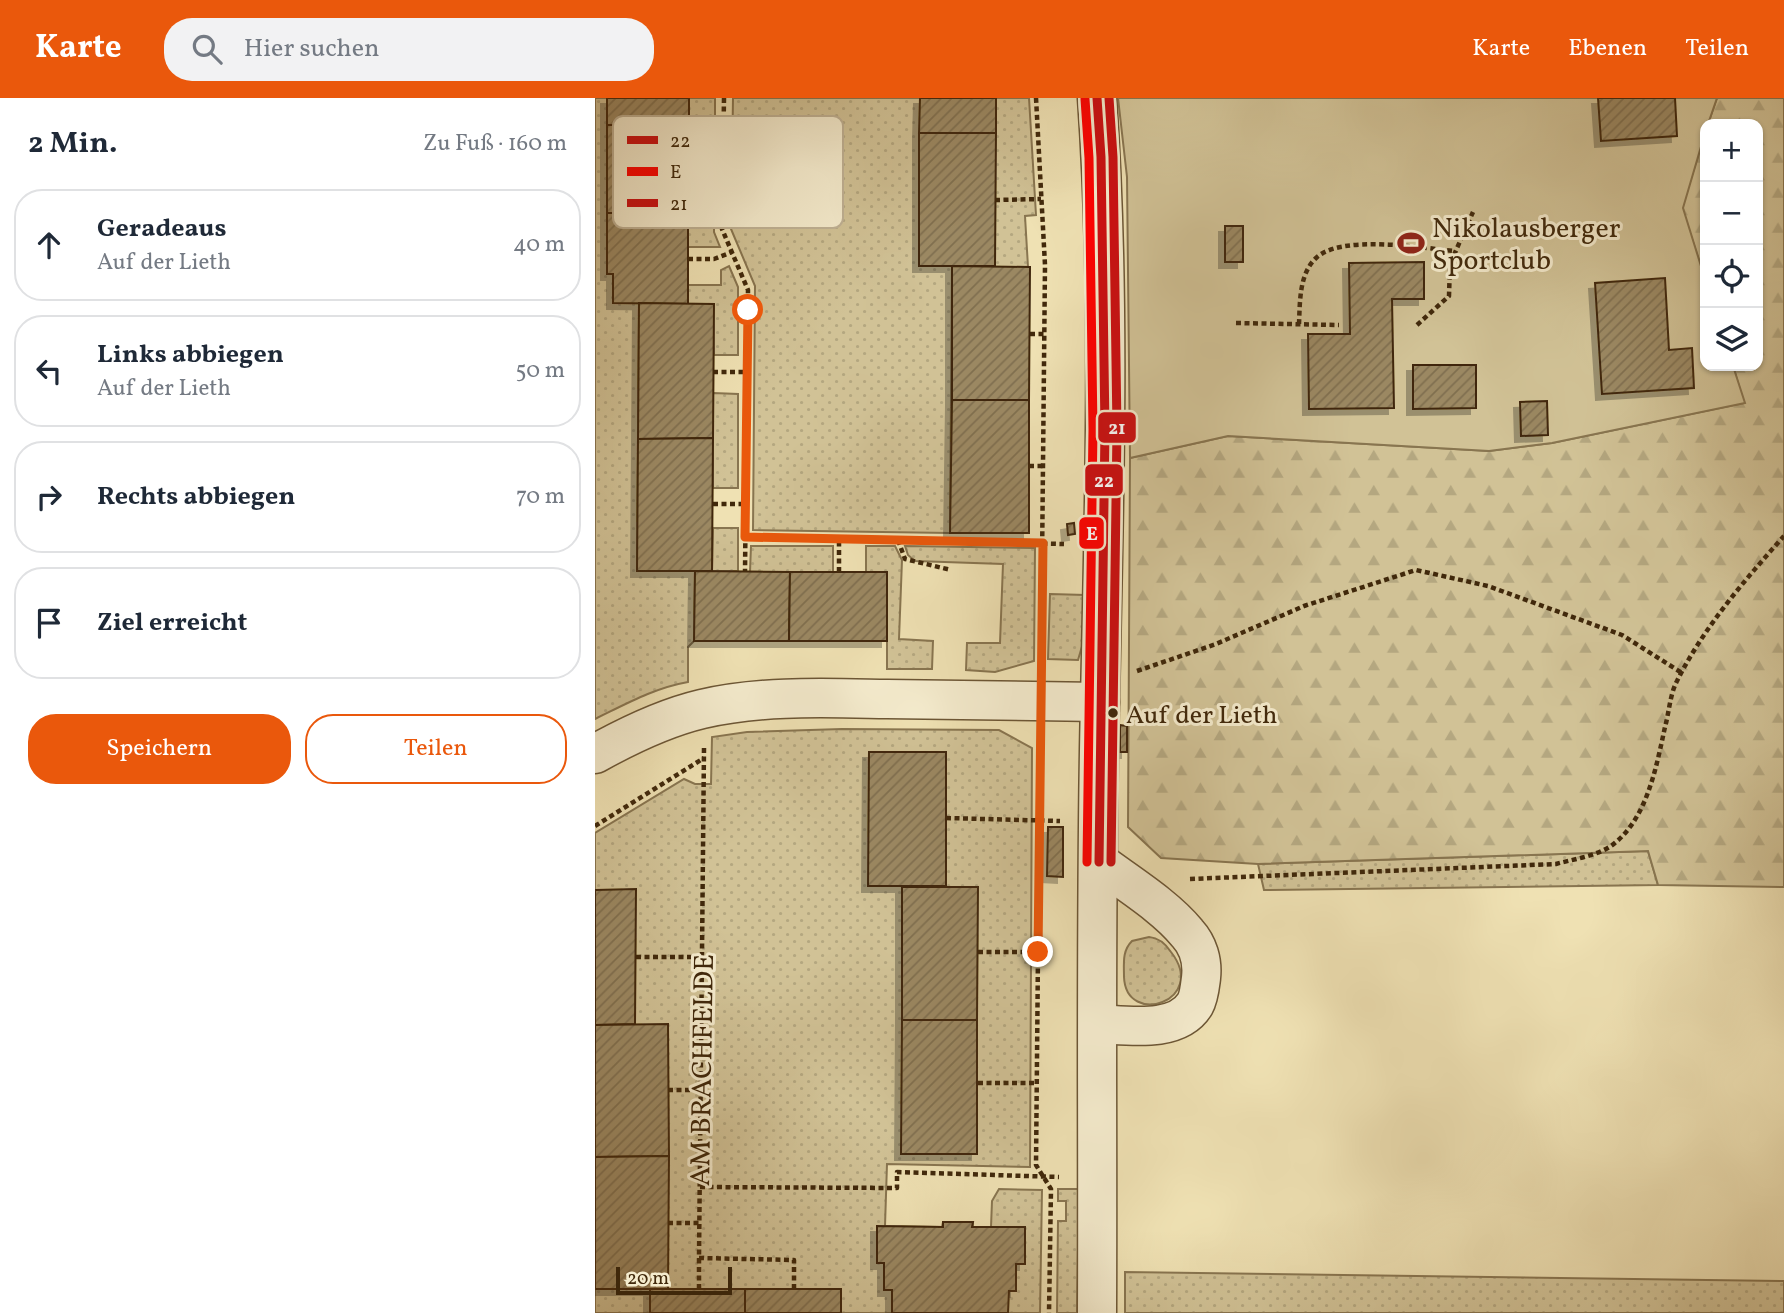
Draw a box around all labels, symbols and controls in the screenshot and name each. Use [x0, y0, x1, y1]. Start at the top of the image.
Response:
search box [164, 18, 654, 81]
text: Karte [35, 26, 122, 72]
icon: search [188, 30, 226, 68]
text: Hier suchen [244, 31, 380, 67]
text: Karte [1472, 32, 1530, 66]
text: Ebenen [1568, 32, 1647, 66]
text: Teilen [1685, 32, 1749, 66]
legend [613, 116, 843, 228]
map controls [1700, 119, 1763, 371]
button: + [1700, 119, 1763, 182]
text: 2 Min. [28, 123, 117, 165]
text: Zu Fuß · 160 m [423, 128, 567, 160]
text: 22 [670, 129, 690, 155]
text: E [670, 160, 681, 186]
button: − [1700, 182, 1763, 245]
text: 21 [670, 192, 688, 218]
place label: Nikolausberger Sportclub [1432, 210, 1621, 281]
text: Geradeaus [97, 211, 226, 247]
icon: ahead [30, 226, 68, 264]
sports icon: Nikolausberger Sportclub [1396, 228, 1426, 258]
text: 40 m [513, 229, 565, 261]
button: locate [1700, 245, 1763, 308]
text: Auf der Lieth [97, 247, 231, 279]
route start [732, 294, 763, 325]
button: layers [1700, 308, 1763, 371]
text: Links abbiegen [97, 337, 284, 373]
icon: left [30, 352, 68, 390]
text: 50 m [516, 355, 565, 387]
text: Auf der Lieth [97, 373, 231, 405]
line badge: 21 [1097, 411, 1137, 444]
text: 21 [1108, 416, 1126, 442]
line badge: 22 [1084, 463, 1124, 497]
text: 22 [1094, 469, 1114, 495]
icon: right [30, 478, 68, 516]
text: Rechts abbiegen [97, 479, 295, 515]
text: 70 m [516, 481, 565, 513]
line badge: E [1078, 516, 1105, 550]
text: E [1086, 522, 1098, 548]
icon: arrive [30, 604, 68, 642]
text: Ziel erreicht [97, 605, 247, 641]
place label: Auf der Lieth [1126, 698, 1278, 734]
marker: Auf der Lieth [1106, 706, 1120, 720]
button: Speichern [28, 714, 291, 784]
button: Teilen [305, 714, 567, 784]
route end [1022, 936, 1053, 967]
street label: AM BRACHFELDE [682, 954, 725, 1186]
scale bar [616, 1264, 731, 1296]
text: 20 m [627, 1266, 669, 1292]

